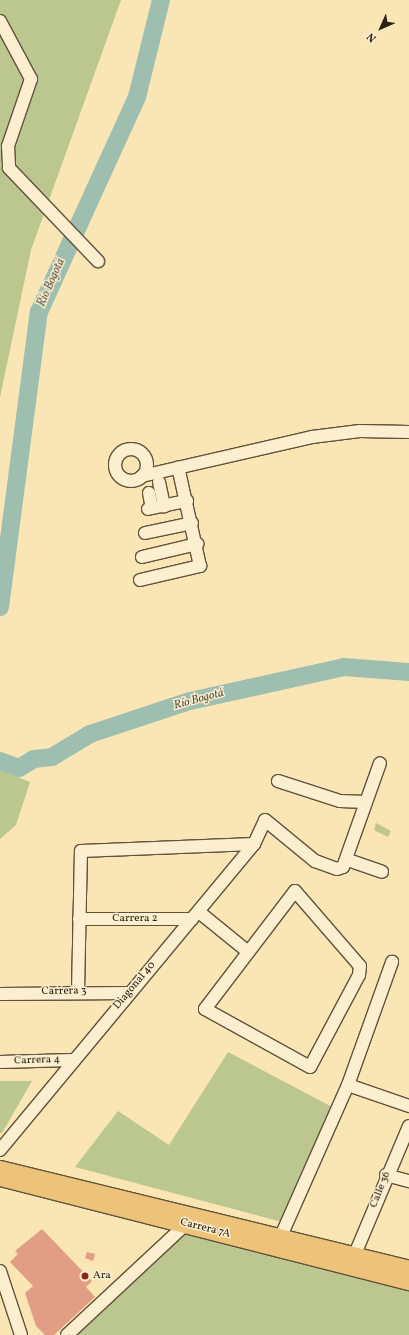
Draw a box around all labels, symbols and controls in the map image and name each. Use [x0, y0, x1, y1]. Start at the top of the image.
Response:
north arrow [361, 8, 401, 48]
text: N [364, 29, 380, 45]
water label: Río Bogotá [35, 257, 69, 309]
water label: Río Bogotá [172, 686, 226, 714]
street label: Carrera 2 [112, 912, 158, 926]
street label: Diagonal 40 [111, 959, 159, 1013]
street label: Carrera 3 [41, 985, 87, 999]
street label: Carrera 4 [14, 1054, 60, 1068]
street label: Calle 36 [368, 1170, 394, 1210]
street label: Carrera 7A [178, 1216, 232, 1242]
place label: Ara [93, 1269, 111, 1283]
marker: Ara [80, 1271, 90, 1281]

